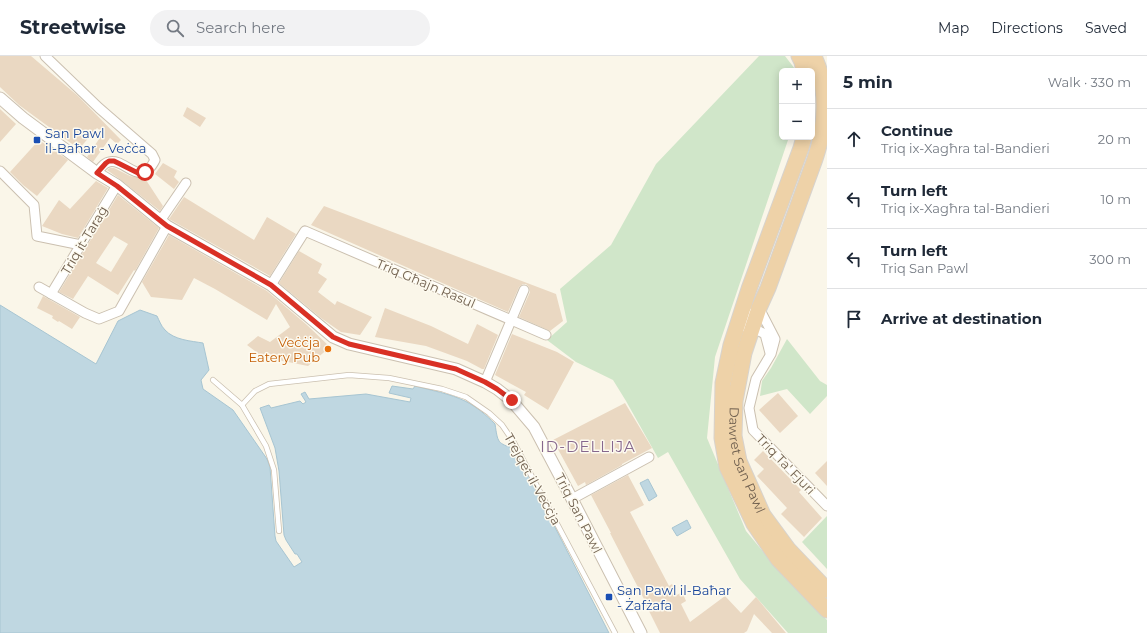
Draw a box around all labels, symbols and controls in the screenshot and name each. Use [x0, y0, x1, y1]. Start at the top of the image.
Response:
search box [150, 10, 430, 46]
text: Streetwise [20, 16, 126, 39]
icon: search [164, 17, 186, 39]
text: Search here [196, 18, 285, 37]
text: Map [938, 19, 969, 37]
text: Directions [991, 19, 1063, 37]
text: Saved [1085, 19, 1127, 37]
map controls [779, 68, 815, 140]
button: + [779, 68, 815, 104]
text: 5 min [843, 72, 893, 92]
text: Walk · 330 m [1048, 74, 1131, 90]
button: − [779, 104, 815, 140]
text: Continue [881, 121, 953, 140]
place label: San Pawl il-Baħar - Veċċa [45, 125, 146, 156]
icon: ahead [843, 128, 865, 150]
text: 20 m [1098, 131, 1131, 147]
marker: San Pawl il-Baħar - Veċċa [32, 135, 42, 145]
text: Triq ix-Xagħra tal-Bandieri [881, 140, 1050, 156]
route start [136, 163, 154, 181]
text: Turn left [881, 181, 948, 200]
icon: left [843, 188, 865, 210]
text: 10 m [1101, 191, 1131, 207]
text: Triq ix-Xagħra tal-Bandieri [881, 200, 1050, 216]
street label: Triq it-Taraġ [57, 203, 111, 277]
text: Turn left [881, 241, 948, 260]
icon: left [843, 248, 865, 270]
text: 300 m [1089, 251, 1131, 267]
street label: Triq Għajn Rasul [374, 255, 478, 311]
text: Triq San Pawl [881, 260, 969, 276]
icon: arrive [843, 308, 865, 330]
text: Arrive at destination [881, 309, 1042, 328]
place label: Veċċja Eatery Pub [248, 334, 320, 365]
marker: Veċċja Eatery Pub [323, 344, 333, 354]
route end [503, 391, 521, 409]
street label: Dawret San Pawl [726, 407, 769, 516]
street label: Trejqet il-Veċċja [501, 430, 565, 528]
street label: Triq Ta' Fjuri [753, 430, 819, 498]
district label: ID-DELLIJA [540, 437, 636, 456]
street label: Triq San Pawl [552, 470, 606, 556]
place label: San Pawl il-Baħar - Żafżafa [617, 582, 731, 613]
marker: San Pawl il-Baħar - Żafżafa [604, 592, 614, 602]

